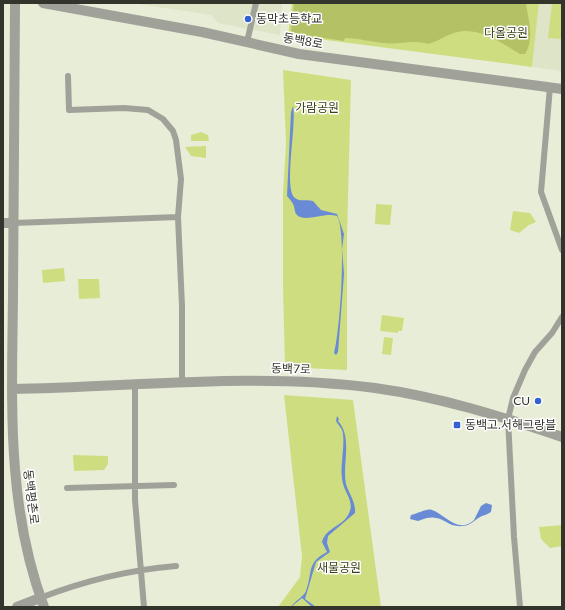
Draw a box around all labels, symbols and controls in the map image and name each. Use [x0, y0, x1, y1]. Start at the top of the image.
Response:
place label: 동막초등학교 [256, 11, 322, 26]
marker: 동막초등학교 [243, 14, 253, 24]
park label: 다올공원 [484, 25, 528, 40]
street label: 동백8로 [282, 30, 324, 51]
park label: 가람공원 [295, 100, 339, 115]
street label: 동백7로 [271, 360, 311, 377]
place label: CU [513, 393, 530, 408]
marker: CU [533, 396, 543, 406]
place label: 동백고.서해그랑블 [465, 417, 556, 432]
marker: 동백고.서해그랑블 [452, 420, 462, 430]
street label: 동백평촌로 [21, 469, 42, 525]
park label: 새물공원 [317, 560, 361, 575]

